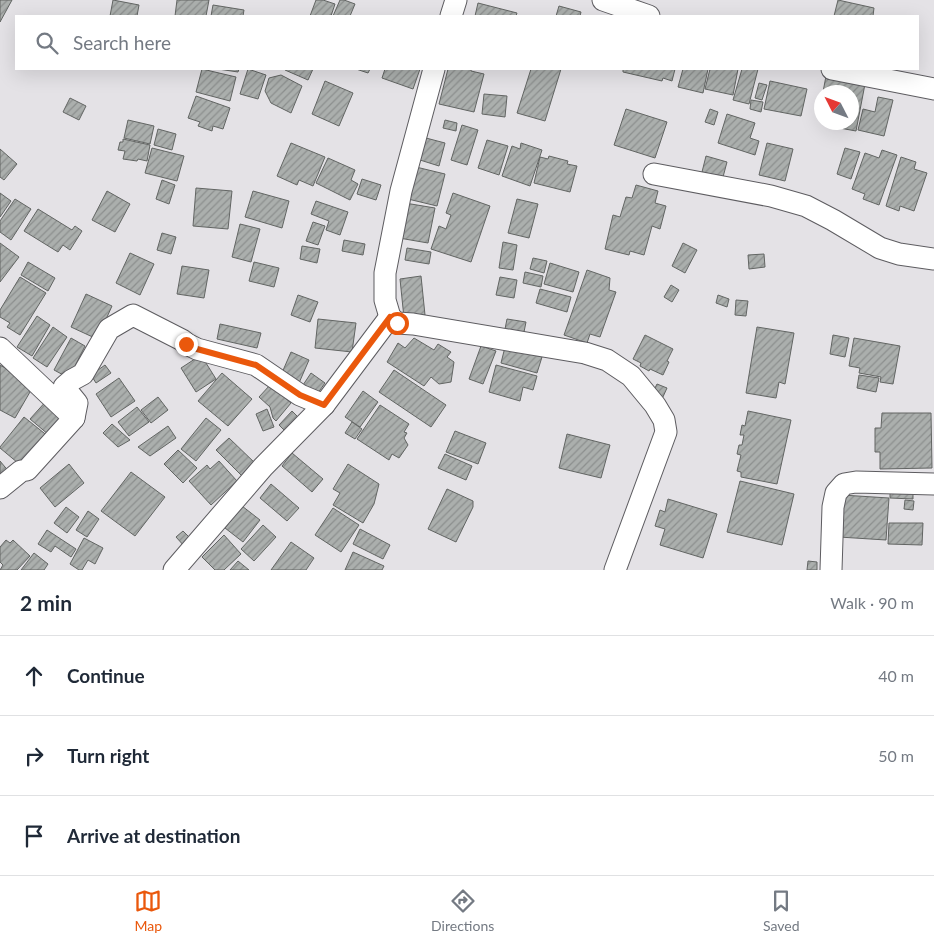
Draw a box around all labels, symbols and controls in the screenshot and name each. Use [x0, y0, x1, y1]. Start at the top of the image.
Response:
search box [15, 15, 919, 70]
icon: search [33, 29, 61, 57]
text: Search here [73, 31, 171, 54]
north arrow [814, 85, 859, 130]
route start [386, 312, 409, 335]
route end [175, 333, 198, 356]
text: 2 min [20, 590, 72, 615]
text: Walk · 90 m [830, 593, 914, 612]
icon: ahead [20, 662, 48, 690]
text: Continue [67, 664, 145, 687]
text: 40 m [878, 666, 914, 685]
icon: right [20, 742, 48, 770]
text: Turn right [67, 744, 149, 767]
text: 50 m [878, 746, 914, 765]
icon: arrive [20, 822, 48, 850]
text: Arrive at destination [67, 824, 240, 847]
tab: Map [134, 887, 162, 934]
tab: Directions [431, 887, 494, 934]
tab: Saved [763, 887, 800, 934]

